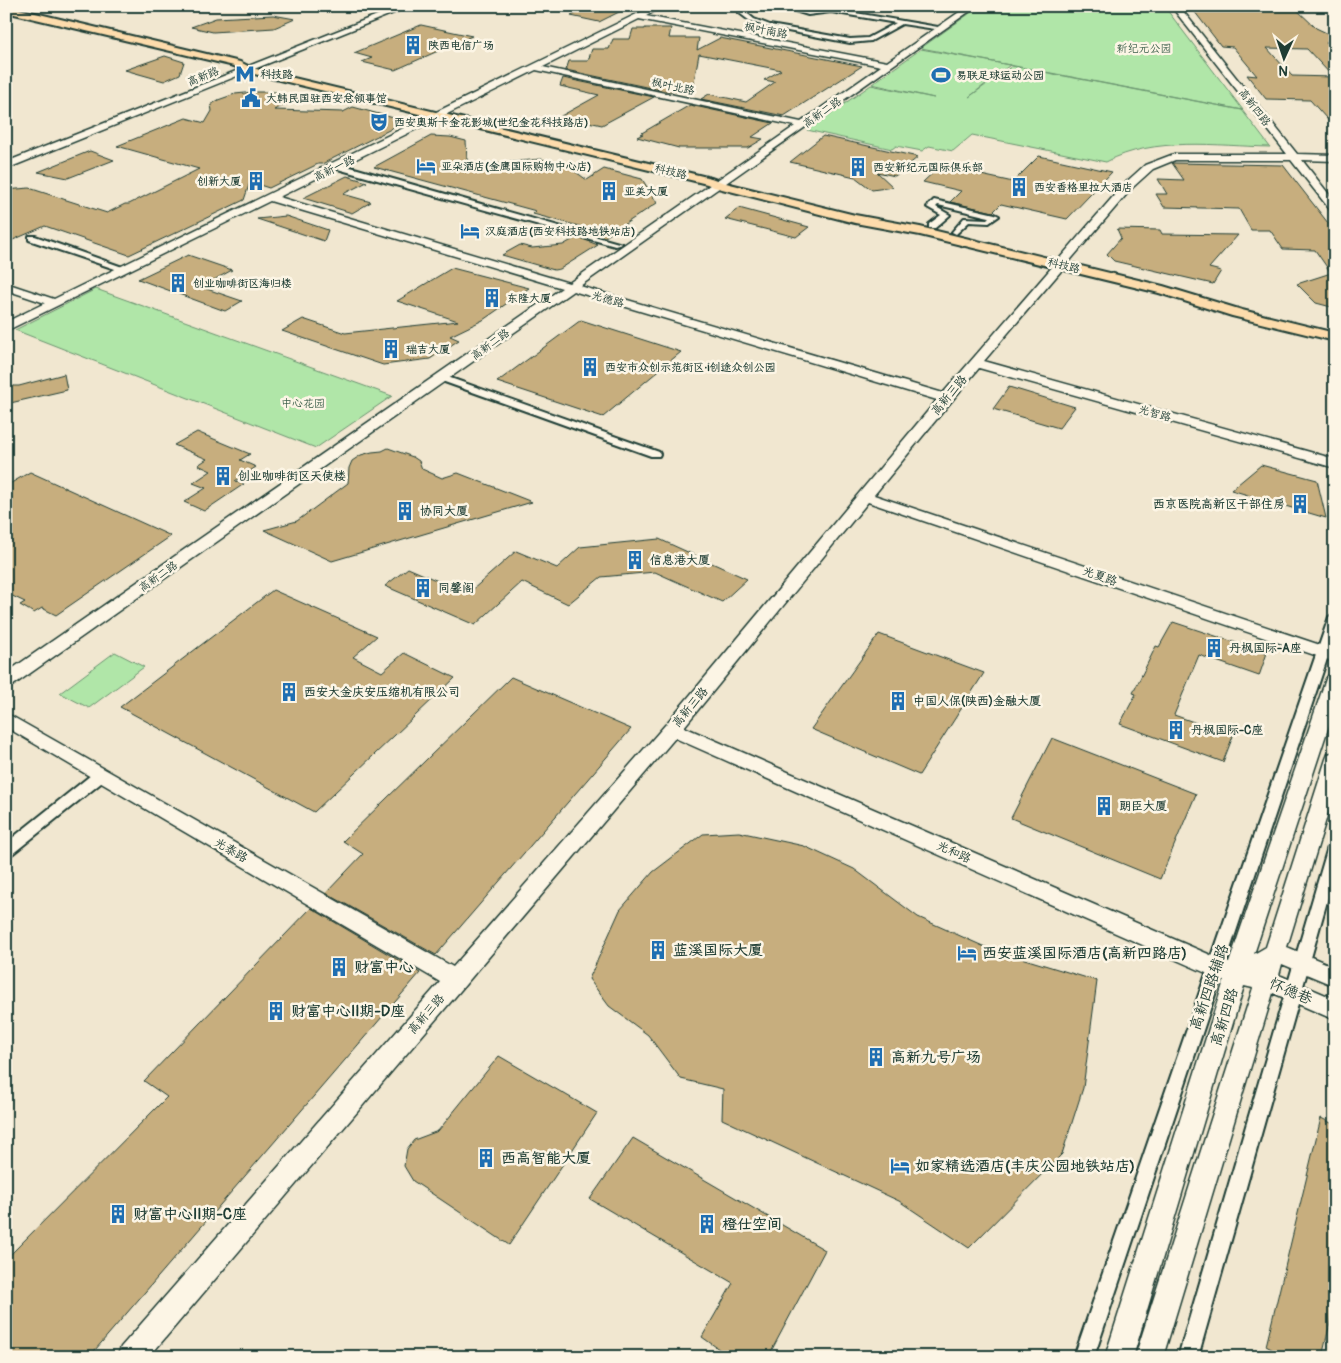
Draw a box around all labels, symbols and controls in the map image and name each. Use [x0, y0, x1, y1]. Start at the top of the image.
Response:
street label: 枫叶南路 [743, 20, 789, 41]
north arrow [1258, 32, 1308, 82]
building icon: 陕西电信广场 [402, 34, 424, 56]
place label: 陕西电信广场 [428, 39, 494, 52]
park label: 新纪元公园 [1117, 42, 1172, 55]
text: N [1278, 62, 1289, 79]
metro station icon: 科技路 [234, 63, 256, 85]
street label: 高新路 [185, 64, 221, 89]
sports icon: 易联足球运动公园 [930, 64, 952, 86]
place label: 科技路 [260, 68, 293, 81]
place label: 易联足球运动公园 [956, 69, 1044, 82]
street label: 枫叶北路 [650, 76, 696, 97]
street label: 高新四路 [1236, 86, 1273, 129]
public building icon: 大韩民国驻西安总领事馆 [240, 87, 262, 109]
place label: 大韩民国驻西安总领事馆 [266, 92, 387, 105]
street label: 高新二路 [801, 94, 844, 130]
theatre icon: 西安奥斯卡金花影城(世纪金花科技路店) [368, 111, 390, 133]
place label: 西安奥斯卡金花影城(世纪金花科技路店) [394, 116, 588, 129]
street label: 高新一路 [312, 153, 357, 184]
hotel icon: 亚朵酒店(金鹰国际购物中心店) [415, 155, 437, 177]
building icon: 西安新纪元国际俱乐部 [847, 156, 869, 178]
place label: 亚朵酒店(金鹰国际购物中心店) [441, 160, 591, 173]
street label: 科技路 [653, 161, 688, 182]
place label: 西安新纪元国际俱乐部 [873, 161, 983, 174]
building icon: 创新大厦 [245, 170, 267, 192]
place label: 创新大厦 [197, 175, 241, 188]
building icon: 西安香格里拉大酒店 [1008, 176, 1030, 198]
building icon: 亚美大厦 [598, 180, 620, 202]
place label: 西安香格里拉大酒店 [1034, 181, 1133, 194]
place label: 亚美大厦 [624, 185, 668, 198]
hotel icon: 汉庭酒店(西安科技路地铁站店) [459, 220, 481, 242]
place label: 汉庭酒店(西安科技路地铁站店) [485, 225, 635, 238]
street label: 科技路 [1046, 255, 1081, 276]
building icon: 创业咖啡街区海归楼 [167, 272, 189, 294]
place label: 创业咖啡街区海归楼 [193, 277, 292, 290]
building icon: 东隆大厦 [481, 287, 503, 309]
street label: 光德路 [590, 289, 626, 310]
place label: 东隆大厦 [507, 292, 551, 305]
street label: 高新二路 [469, 326, 512, 363]
building icon: 瑞吉大厦 [380, 338, 402, 360]
place label: 瑞吉大厦 [406, 343, 450, 356]
building icon: 西安市众创示范街区·i创途众创公园 [579, 356, 601, 378]
place label: 西安市众创示范街区·i创途众创公园 [605, 361, 776, 374]
street label: 高新三路 [928, 372, 971, 419]
park label: 中心花园 [281, 397, 325, 410]
street label: 光智路 [1137, 403, 1173, 424]
building icon: 创业咖啡街区天使楼 [212, 465, 234, 487]
place label: 创业咖啡街区天使楼 [238, 469, 346, 484]
building icon: 西京医院高新区干部住房 [1289, 493, 1311, 515]
place label: 西京医院高新区干部住房 [1153, 497, 1285, 512]
building icon: 协同大厦 [394, 500, 416, 522]
place label: 协同大厦 [420, 504, 468, 519]
building icon: 信息港大厦 [624, 549, 646, 571]
place label: 信息港大厦 [650, 553, 710, 568]
street label: 高新二路 [137, 558, 180, 594]
street label: 光夏路 [1080, 564, 1119, 589]
building icon: 同馨阁 [412, 577, 434, 599]
place label: 同馨阁 [438, 581, 474, 596]
building icon: 丹枫国际-A座 [1203, 637, 1225, 659]
place label: 丹枫国际-A座 [1229, 641, 1302, 656]
building icon: 西安大金庆安压缩机有限公司 [278, 681, 300, 703]
street label: 高新三路 [669, 684, 712, 731]
place label: 西安大金庆安压缩机有限公司 [304, 685, 460, 700]
building icon: 中国人保(陕西)金融大厦 [887, 690, 909, 712]
place label: 中国人保(陕西)金融大厦 [913, 694, 1041, 709]
building icon: 丹枫国际-C座 [1165, 719, 1187, 741]
place label: 丹枫国际-C座 [1191, 723, 1264, 738]
building icon: 朗臣大厦 [1093, 795, 1115, 817]
place label: 朗臣大厦 [1119, 799, 1167, 814]
street label: 光泰路 [211, 835, 250, 866]
street label: 光和路 [934, 838, 973, 867]
building icon: 蓝溪国际大厦 [647, 939, 669, 961]
place label: 蓝溪国际大厦 [673, 941, 763, 960]
hotel icon: 西安蓝溪国际酒店(高新四路店) [956, 942, 978, 964]
street label: 高新四路辅路 [1186, 942, 1232, 1032]
place label: 西安蓝溪国际酒店(高新四路店) [982, 944, 1187, 963]
building icon: 财富中心 [328, 956, 350, 978]
place label: 财富中心 [354, 958, 414, 977]
street label: 怀德巷 [1266, 974, 1315, 1009]
street label: 高新四路 [1207, 986, 1241, 1048]
street label: 高新三路 [405, 991, 448, 1037]
building icon: 财富中心II期-D座 [265, 1000, 287, 1022]
place label: 财富中心II期-D座 [291, 1002, 405, 1021]
building icon: 高新九号广场 [865, 1046, 887, 1068]
place label: 高新九号广场 [891, 1048, 981, 1067]
building icon: 西高智能大厦 [475, 1147, 497, 1169]
place label: 西高智能大厦 [501, 1149, 591, 1168]
hotel icon: 如家精选酒店(丰庆公园地铁站店) [889, 1155, 911, 1177]
place label: 如家精选酒店(丰庆公园地铁站店) [915, 1157, 1135, 1176]
building icon: 财富中心II期-C座 [107, 1203, 129, 1225]
place label: 财富中心II期-C座 [133, 1205, 247, 1224]
building icon: 橙仕空间 [696, 1213, 718, 1235]
place label: 橙仕空间 [722, 1215, 782, 1234]

